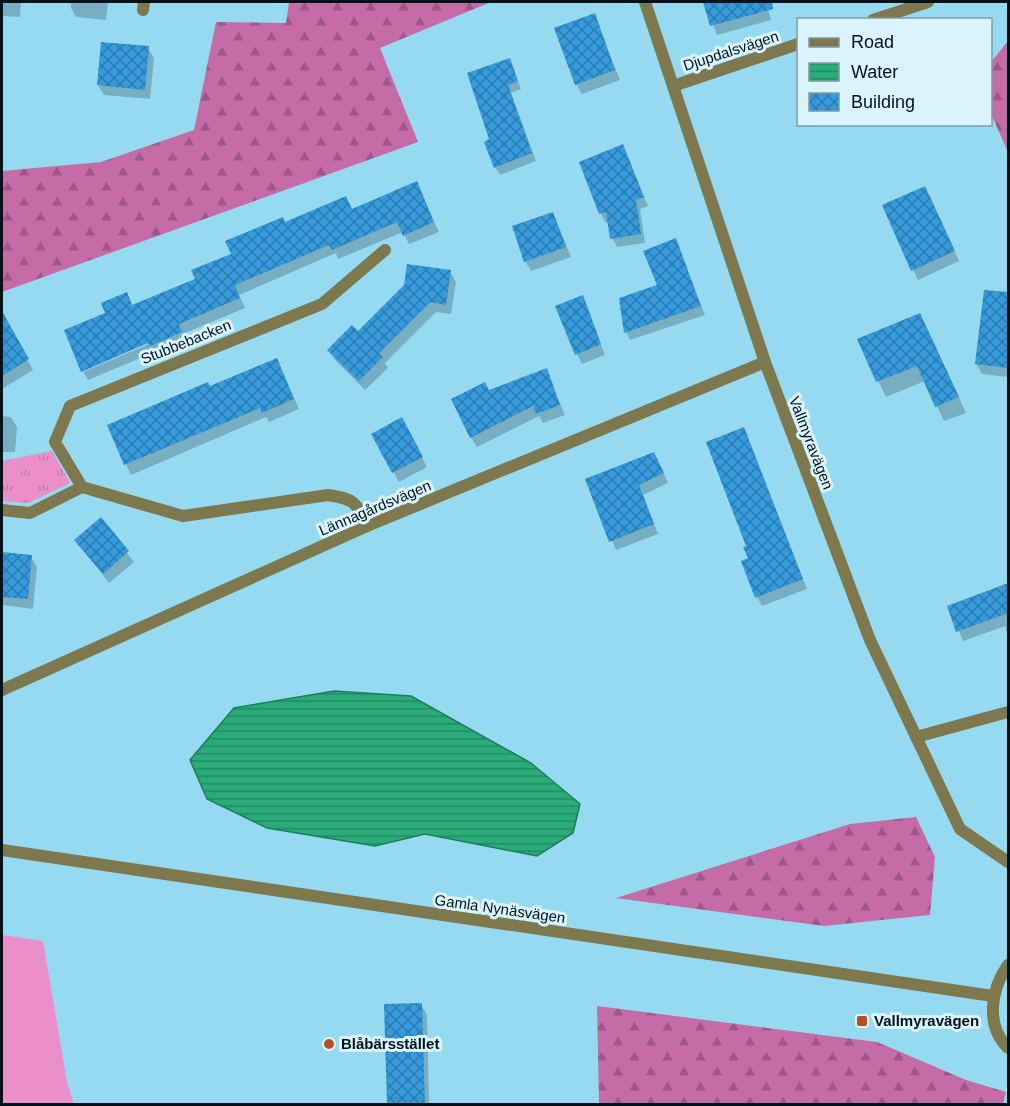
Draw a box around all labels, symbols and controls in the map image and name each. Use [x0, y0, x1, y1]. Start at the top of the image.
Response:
legend [797, 18, 992, 126]
street label: Djupdalsvägen [681, 27, 781, 74]
text: Road [851, 32, 894, 52]
text: Water [851, 62, 898, 82]
text: Building [851, 92, 915, 112]
street label: Stubbebacken [138, 316, 233, 367]
street label: Vallmyravägen [786, 394, 837, 492]
street label: Lännagårdsvägen [316, 476, 433, 539]
street label: Gamla Nynäsvägen [434, 891, 566, 926]
place label: Vallmyravägen [874, 1012, 979, 1029]
marker: Vallmyravägen [855, 1014, 869, 1028]
place label: Blåbärsstället [341, 1035, 439, 1052]
marker: Blåbärsstället [322, 1037, 336, 1051]

